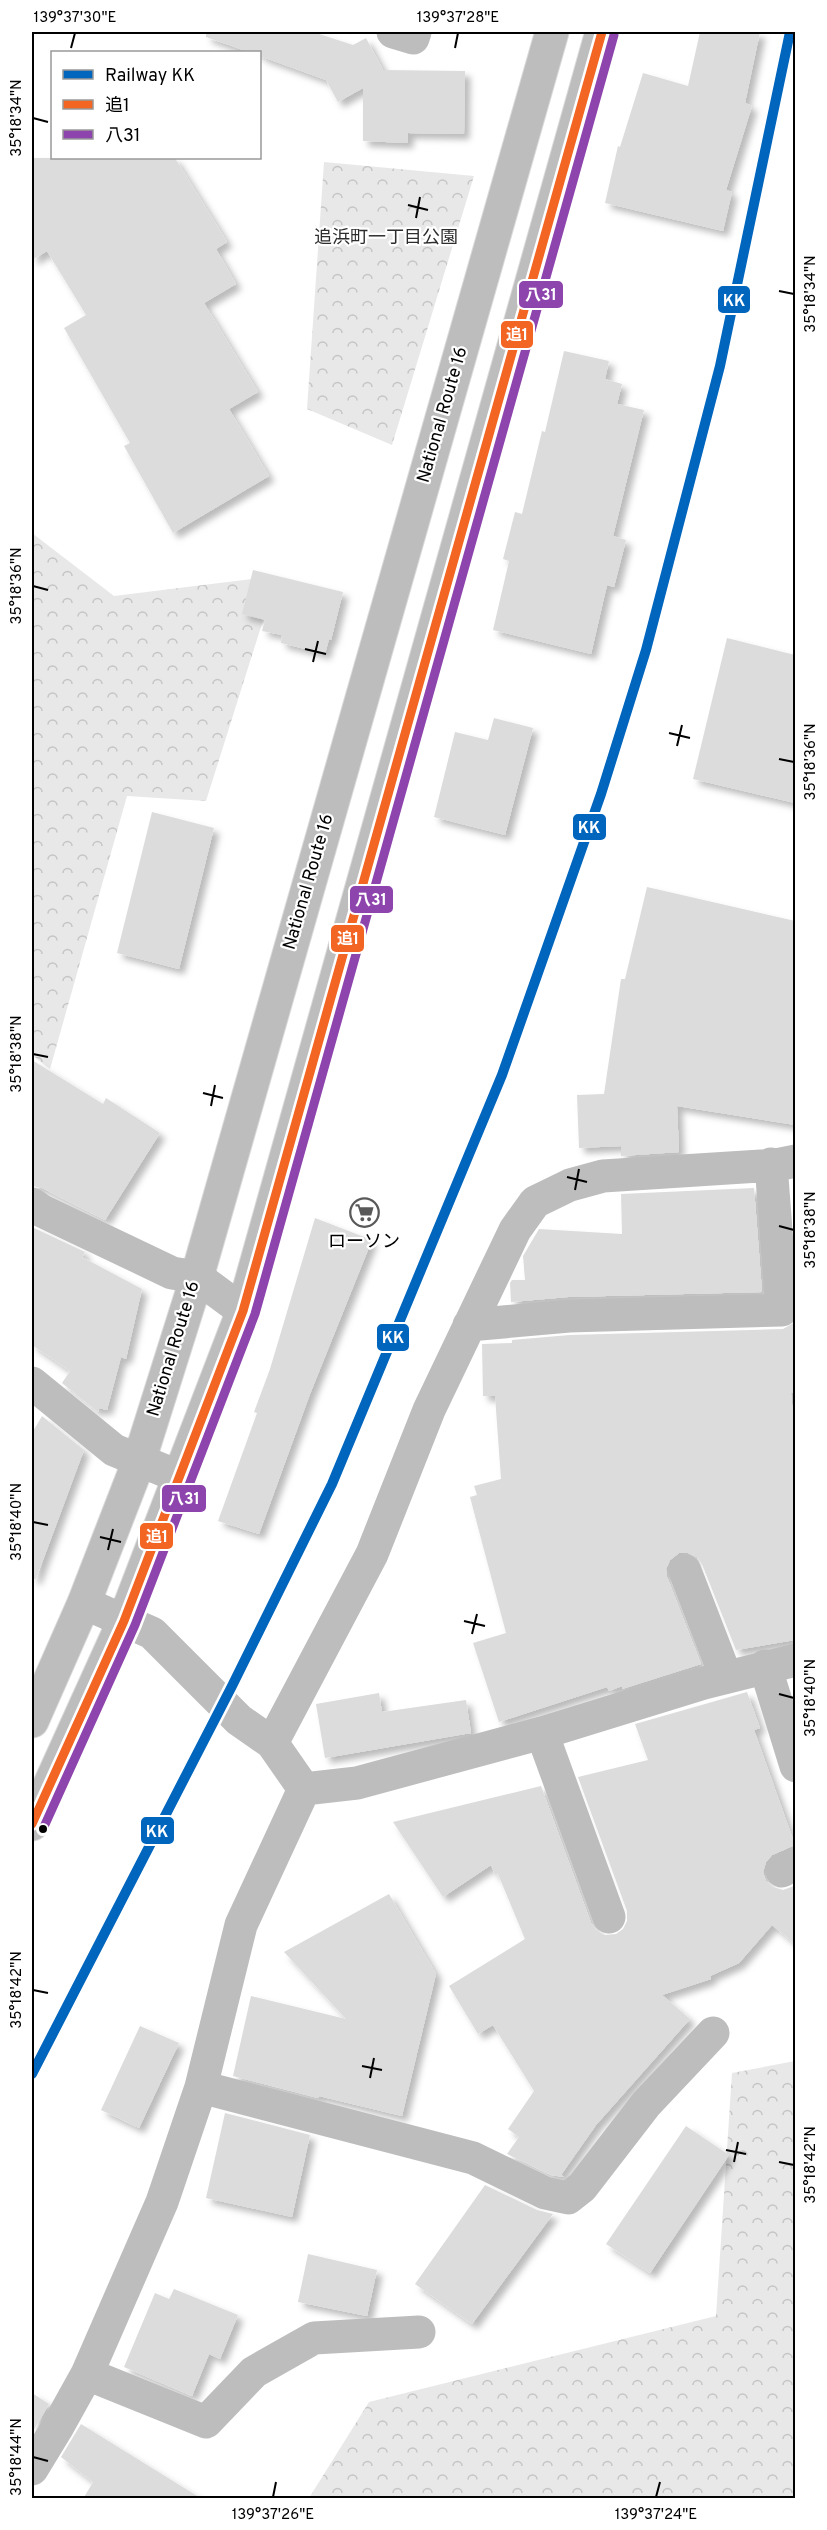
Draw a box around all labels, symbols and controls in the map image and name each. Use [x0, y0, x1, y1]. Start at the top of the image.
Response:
text: 139°37'30"E [34, 9, 116, 28]
text: 139°37'28"E [417, 9, 499, 28]
legend [51, 51, 261, 159]
text: Railway KK [105, 65, 195, 88]
text: 35°18'34"N [8, 79, 27, 157]
text: 追1 [105, 95, 130, 118]
text: 八31 [105, 125, 141, 148]
park label: 追浜町一丁目公園 [314, 227, 458, 250]
text: 35°18'34"N [802, 255, 821, 333]
line badge: 八31 [518, 280, 564, 309]
line badge: KK [717, 285, 751, 314]
text: 八31 [525, 286, 557, 306]
text: KK [723, 292, 745, 312]
line badge: 追1 [500, 320, 534, 349]
text: 追1 [506, 326, 528, 346]
street label: National Route 16 [413, 344, 473, 486]
text: 35°18'36"N [8, 547, 27, 625]
text: 35°18'36"N [802, 723, 821, 801]
street label: National Route 16 [279, 811, 339, 953]
line badge: KK [572, 813, 607, 841]
text: KK [578, 819, 600, 839]
line badge: 八31 [349, 885, 394, 914]
text: 八31 [355, 891, 387, 911]
line badge: 追1 [330, 924, 365, 953]
text: 追1 [337, 930, 359, 950]
text: 35°18'38"N [8, 1015, 27, 1093]
text: 35°18'38"N [802, 1191, 821, 1269]
supermarket icon: ローソン [348, 1197, 380, 1229]
place label: ローソン [328, 1231, 400, 1254]
street label: National Route 16 [142, 1278, 206, 1420]
line badge: KK [376, 1323, 410, 1352]
text: KK [382, 1329, 404, 1349]
text: 35°18'40"N [8, 1483, 27, 1561]
line badge: 八31 [161, 1484, 207, 1513]
text: 八31 [168, 1490, 200, 1510]
line badge: 追1 [139, 1522, 174, 1550]
text: 追1 [146, 1528, 168, 1548]
text: 35°18'40"N [802, 1659, 821, 1737]
line badge: KK [140, 1816, 175, 1845]
unlabelled marker [37, 1823, 49, 1835]
text: KK [146, 1823, 168, 1843]
text: 35°18'42"N [8, 1951, 27, 2029]
text: 35°18'42"N [802, 2126, 821, 2204]
text: 35°18'44"N [8, 2418, 27, 2496]
text: 139°37'26"E [232, 2506, 314, 2525]
text: 139°37'24"E [615, 2506, 697, 2525]

